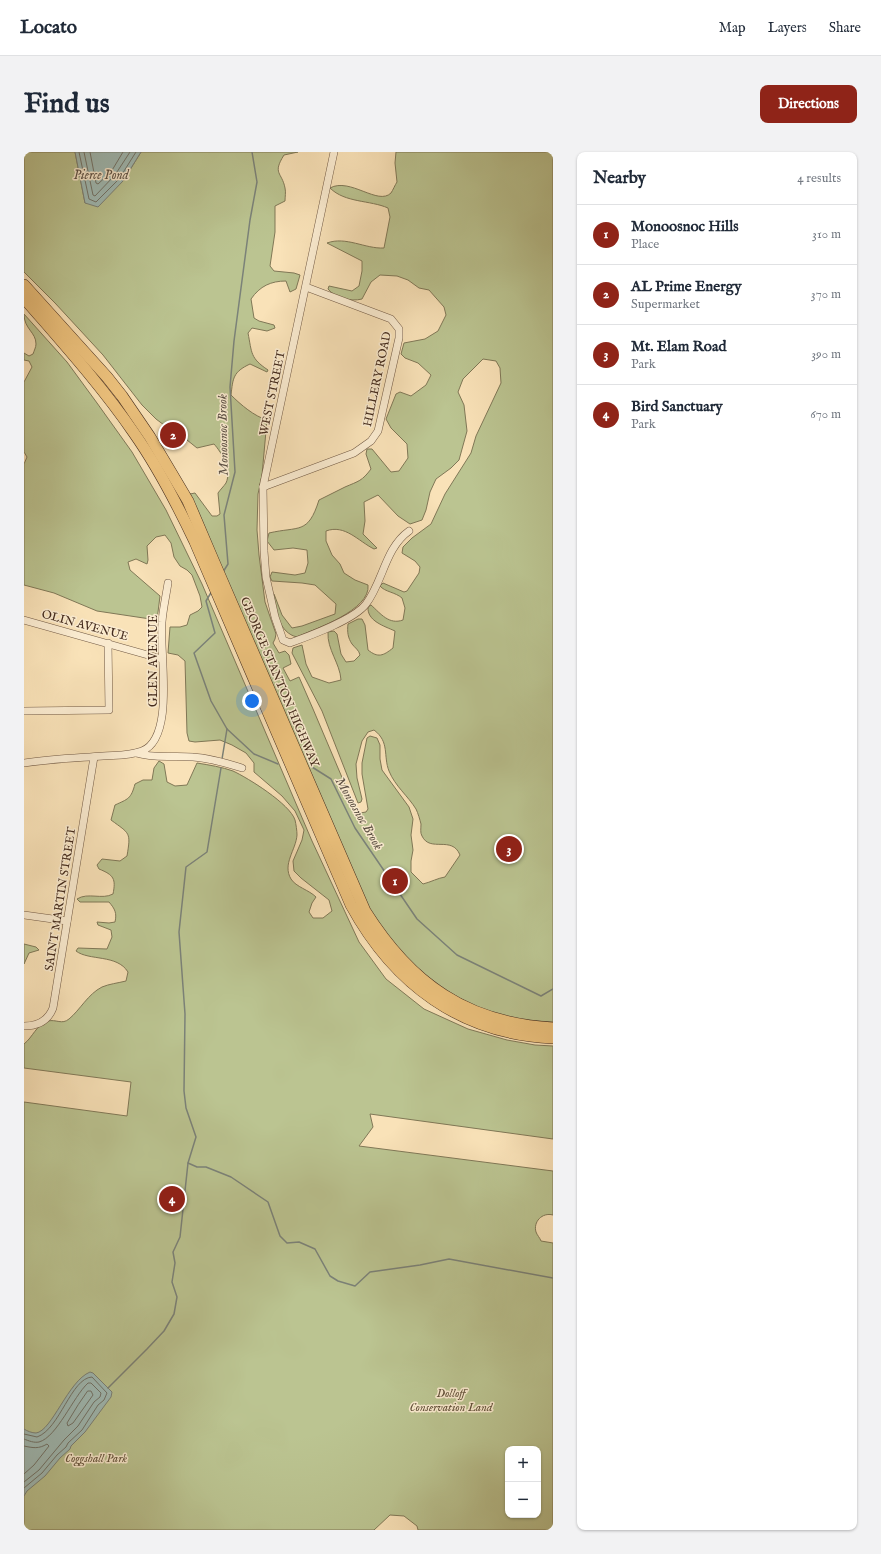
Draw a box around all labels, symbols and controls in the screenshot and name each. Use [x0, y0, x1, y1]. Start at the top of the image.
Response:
text: Locato [20, 16, 77, 40]
text: Map [719, 19, 746, 37]
text: Layers [768, 19, 807, 37]
text: Share [829, 19, 861, 37]
button: Directions [760, 85, 857, 123]
text: Find us [24, 87, 110, 122]
water label: Pierce Pond [73, 167, 129, 184]
text: Nearby [593, 168, 646, 189]
text: 4 results [797, 170, 841, 187]
text: Monoosnoc Hills [631, 217, 739, 236]
text: 1 [604, 226, 608, 243]
text: 310 m [812, 226, 841, 243]
text: Place [631, 236, 659, 253]
text: AL Prime Energy [631, 277, 742, 296]
text: 2 [603, 286, 609, 303]
text: 370 m [811, 286, 841, 303]
text: Supermarket [631, 296, 700, 313]
street label: HILLERY ROAD [360, 330, 395, 428]
text: Mt. Elam Road [631, 337, 726, 356]
text: 3 [604, 346, 608, 363]
text: 390 m [811, 346, 841, 363]
street label: WEST STREET [256, 349, 289, 437]
text: Park [631, 356, 656, 373]
water label: Monoosnoc Brook [214, 393, 233, 476]
text: Bird Sanctuary [631, 397, 723, 416]
text: 4 [603, 406, 609, 423]
text: 670 m [810, 406, 841, 423]
text: Park [631, 416, 656, 433]
pin: 2 [160, 420, 186, 450]
street label: GEORGE STANTON HIGHWAY [237, 595, 323, 770]
street label: OLIN AVENUE [40, 607, 130, 644]
street label: GLEN AVENUE [146, 615, 161, 707]
your location [242, 691, 262, 711]
water label: Monoosnoc Brook [331, 774, 387, 854]
street label: SAINT MARTIN STREET [42, 826, 79, 972]
pin: 3 [496, 834, 522, 864]
pin: 1 [382, 866, 408, 896]
pin: 4 [159, 1184, 185, 1214]
park label: Dolloff Conservation Land [410, 1386, 494, 1415]
map controls [505, 1446, 541, 1518]
button: + [505, 1446, 541, 1482]
park label: Coggshall Park [65, 1451, 127, 1467]
button: − [505, 1482, 541, 1518]

